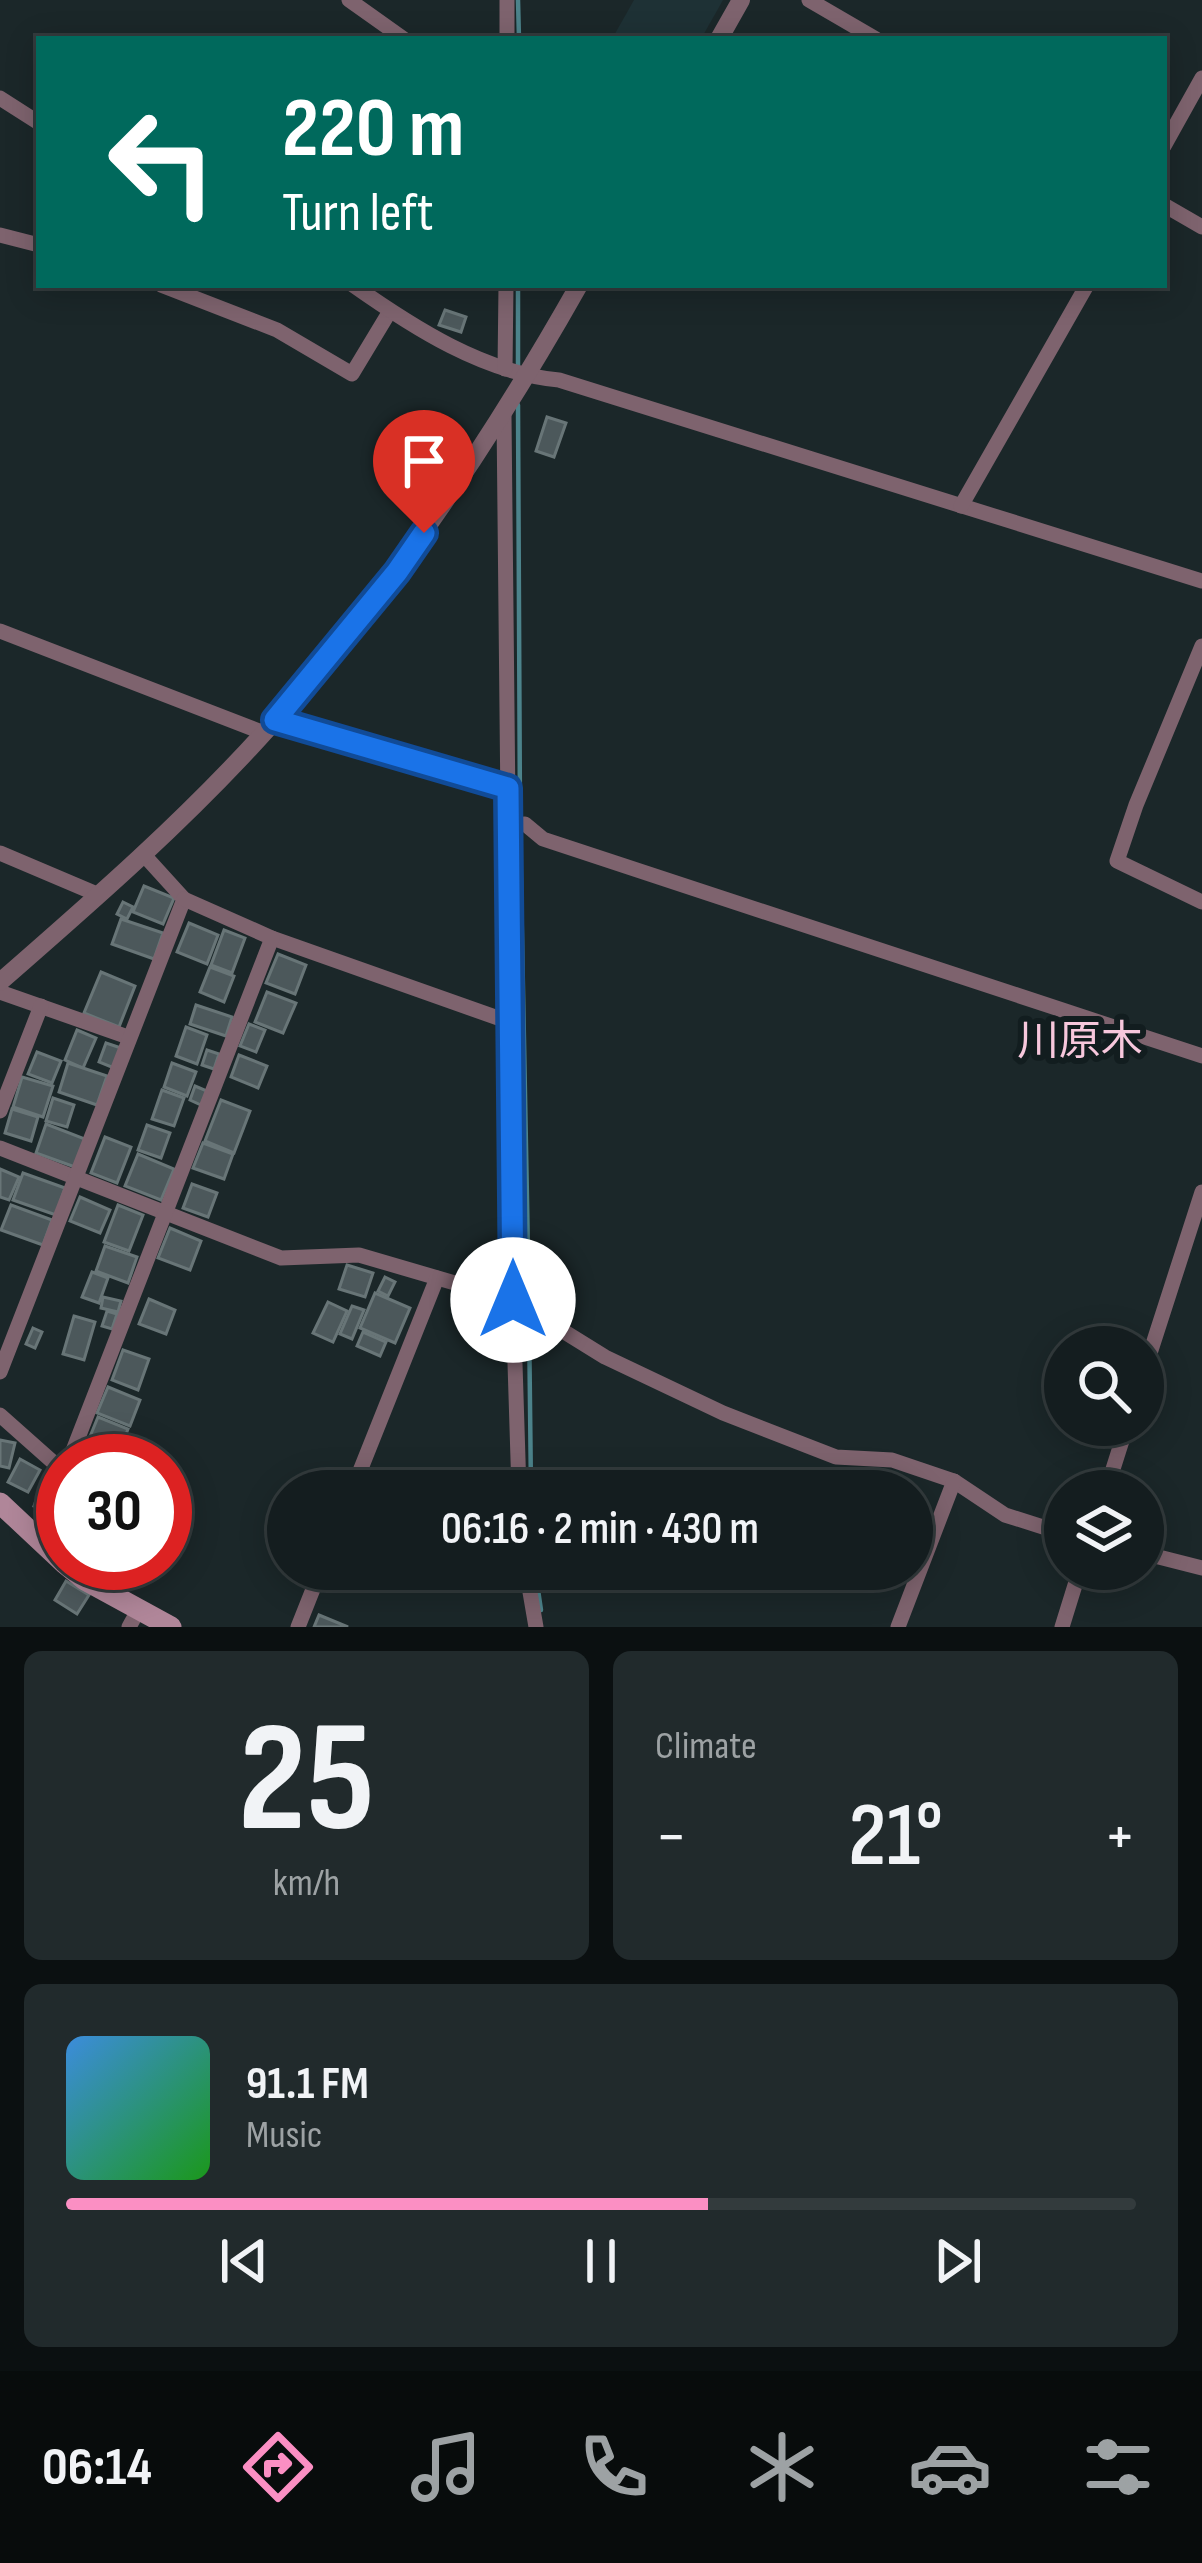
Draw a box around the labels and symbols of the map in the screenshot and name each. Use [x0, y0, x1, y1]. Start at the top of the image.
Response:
pin [373, 410, 475, 533]
district label: 川原木 [1017, 1017, 1143, 1068]
position arrow [450, 1237, 576, 1363]
speed limit sign: 30 [36, 1434, 192, 1590]

